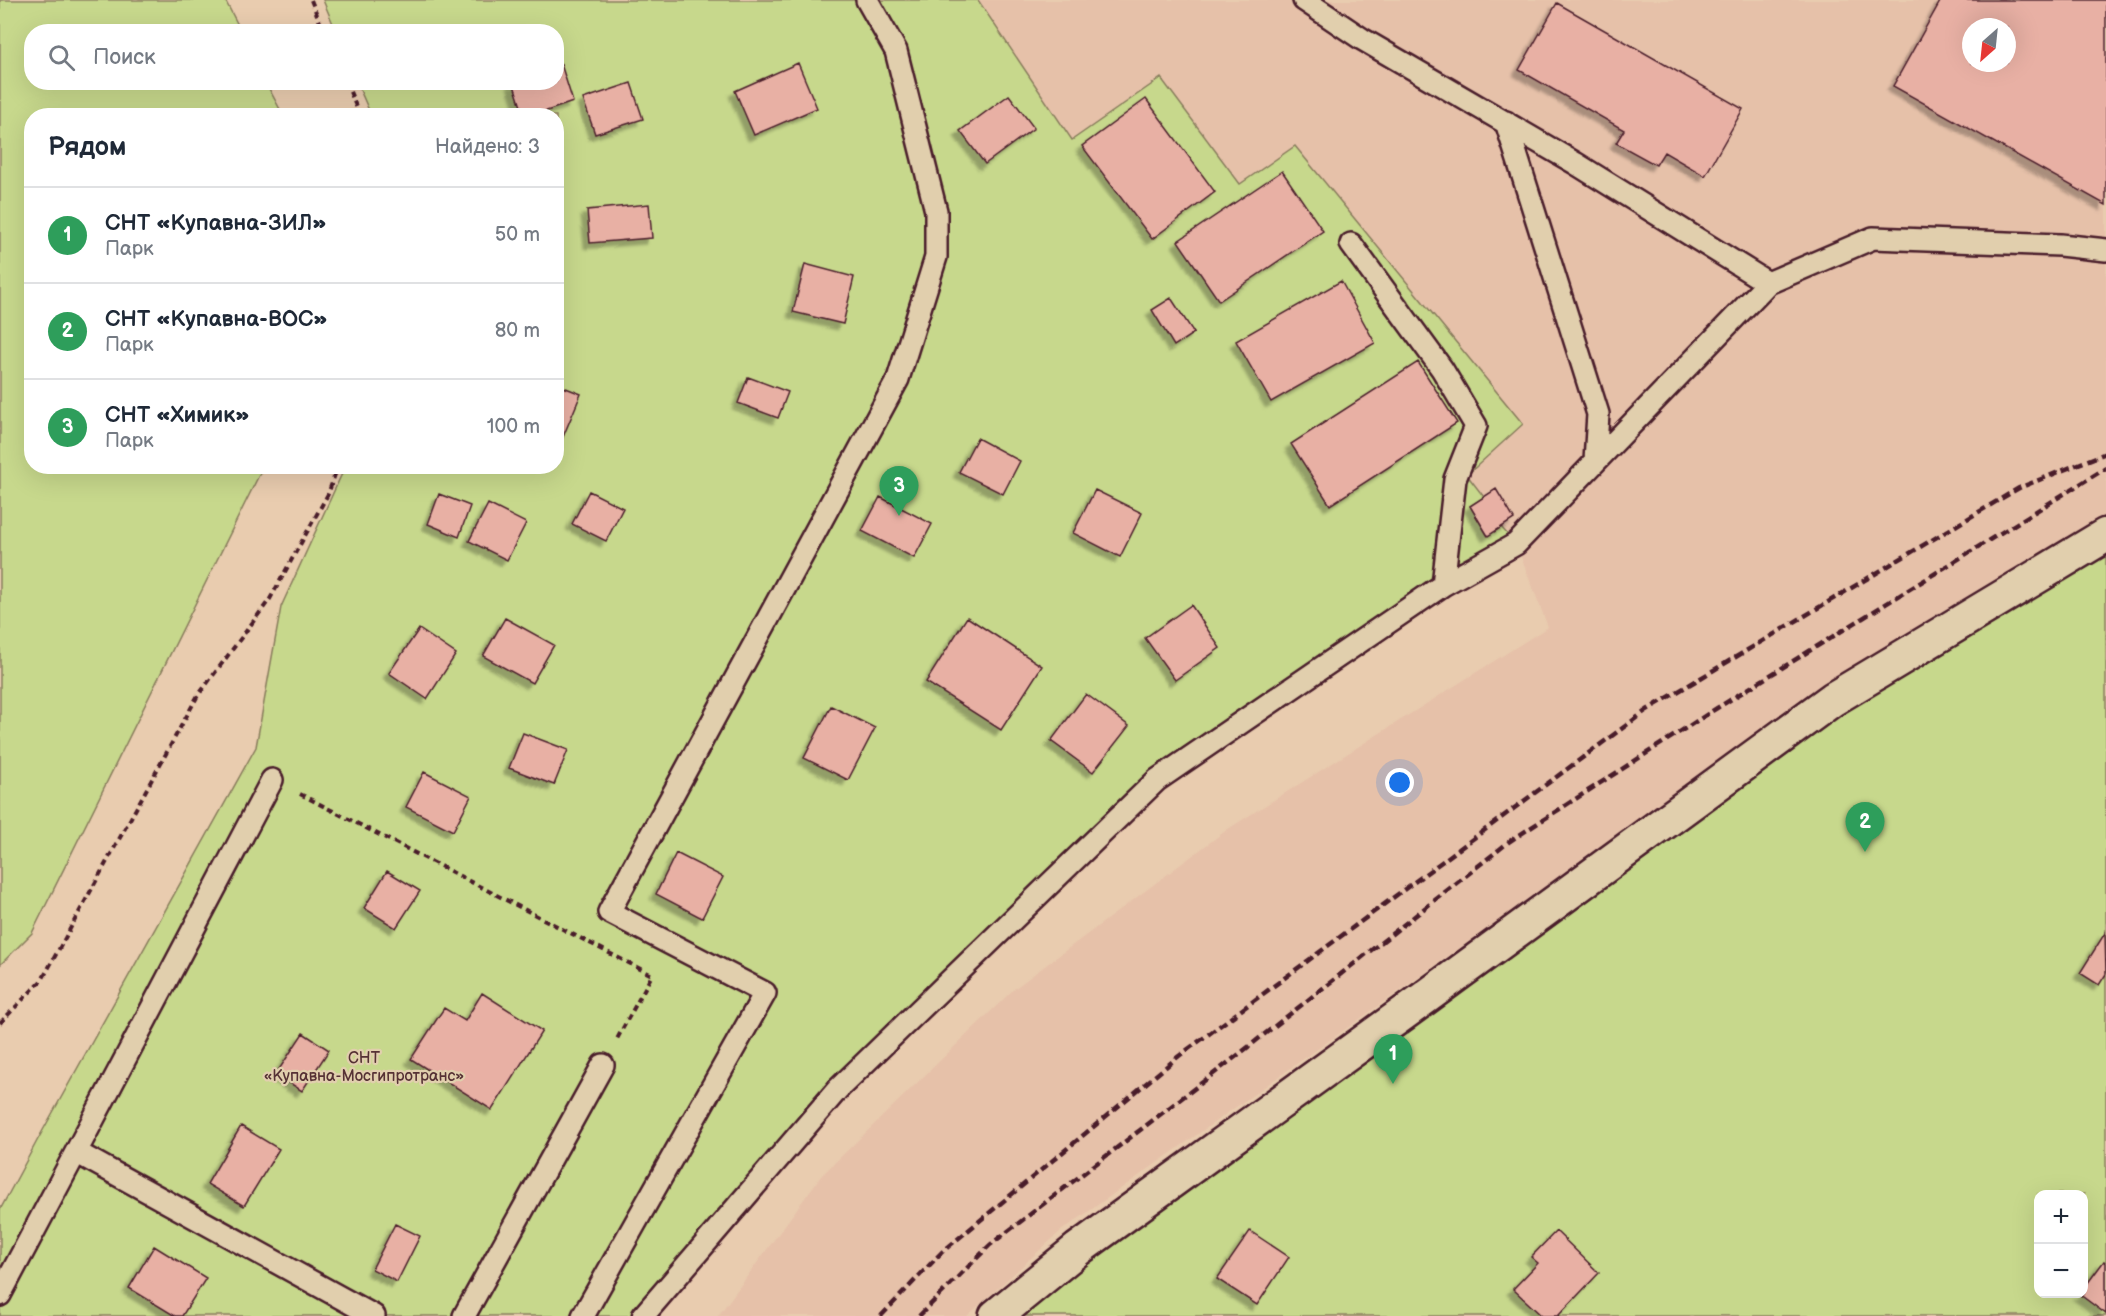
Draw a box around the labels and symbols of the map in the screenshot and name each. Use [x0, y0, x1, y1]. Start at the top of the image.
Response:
north arrow [1962, 18, 2016, 72]
pin: 3 [880, 466, 918, 516]
your location [1385, 768, 1414, 797]
pin: 2 [1846, 802, 1884, 852]
pin: 1 [1374, 1034, 1412, 1084]
park label: СНТ «Купавна-Мосгипротранс» [264, 1049, 464, 1086]

